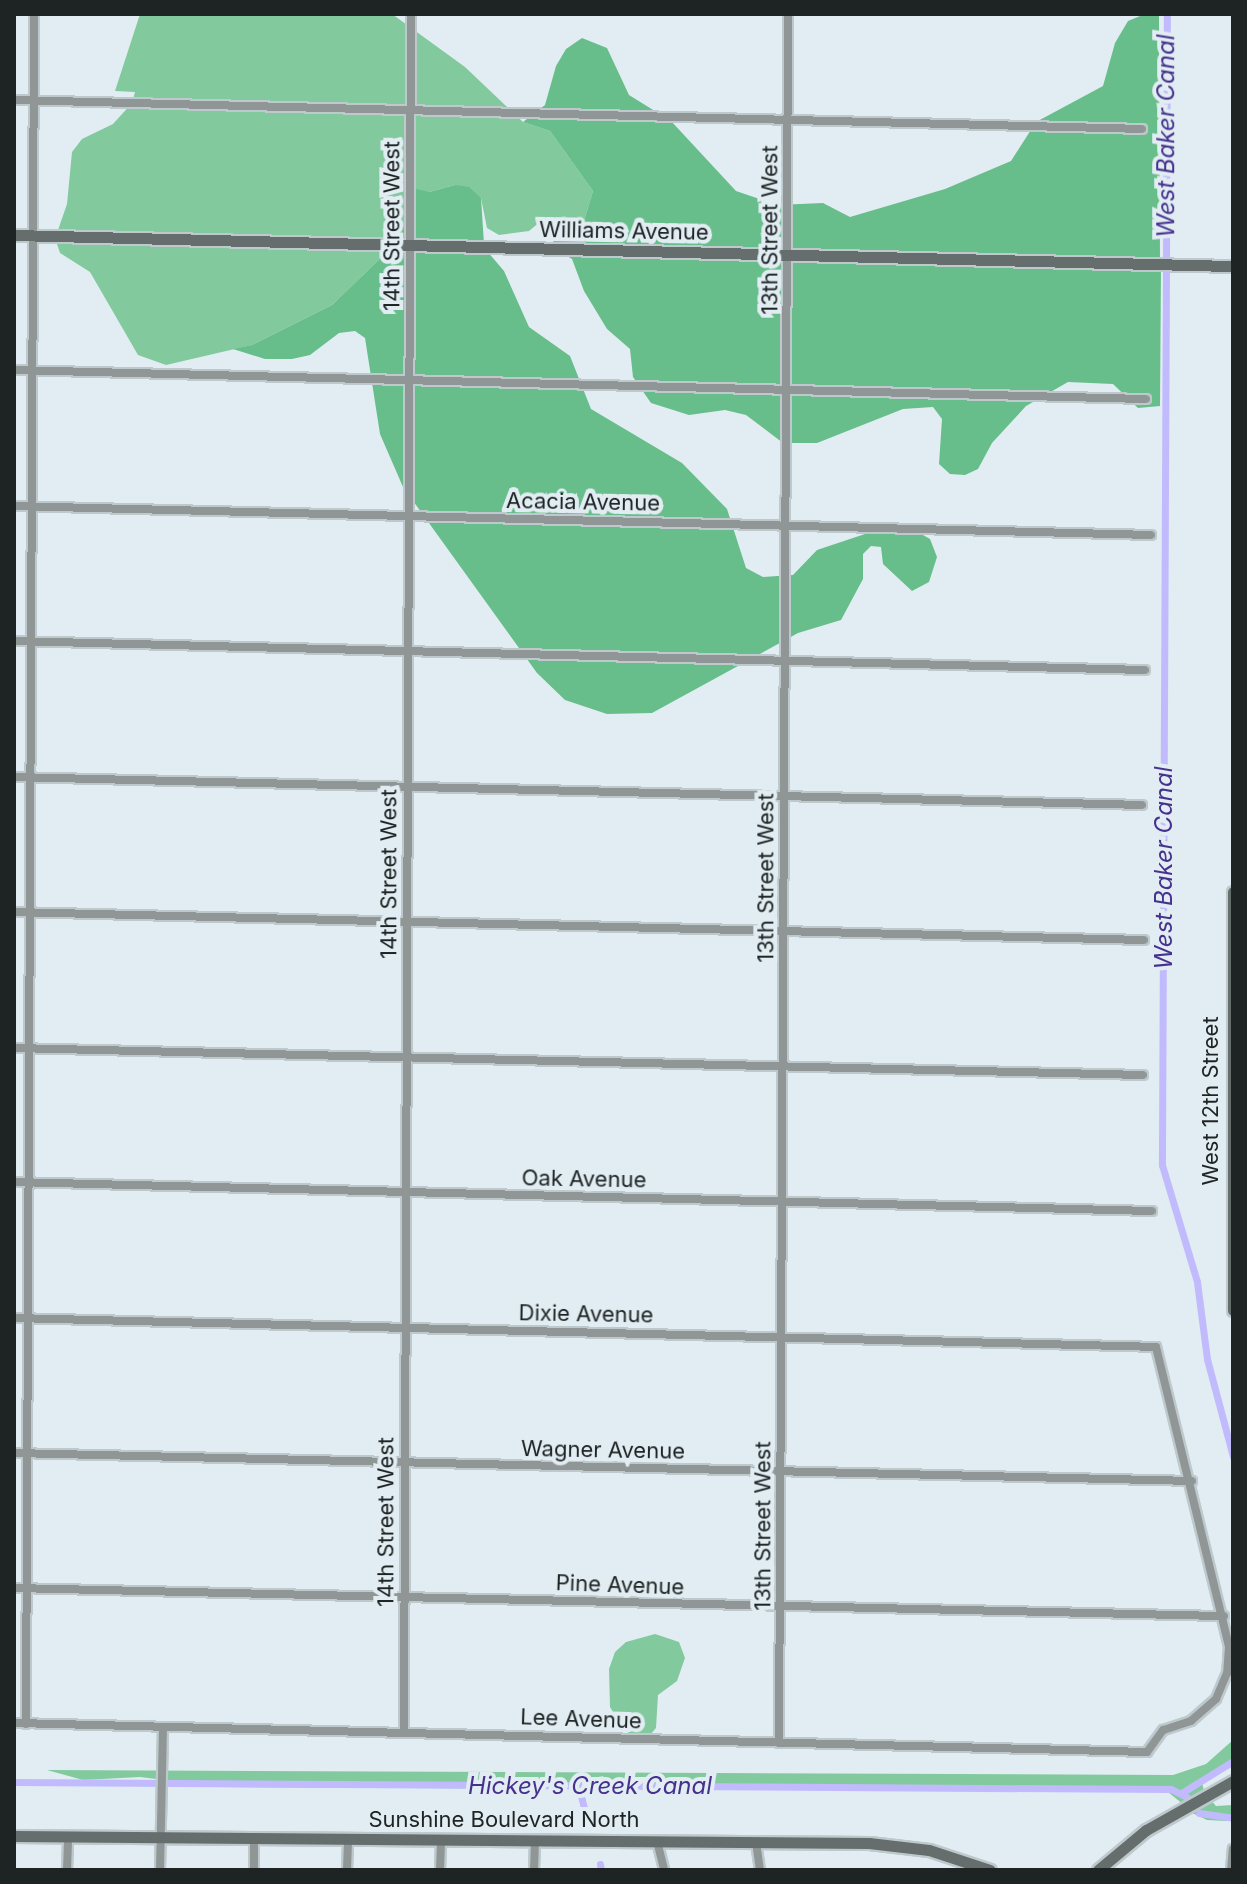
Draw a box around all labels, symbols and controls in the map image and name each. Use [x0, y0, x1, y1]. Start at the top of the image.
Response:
water label: West Baker Canal [1152, 34, 1180, 238]
street label: 14th Street West [379, 141, 405, 311]
street label: 13th Street West [757, 145, 783, 315]
street label: Williams Avenue [539, 216, 709, 246]
street label: Acacia Avenue [506, 487, 660, 517]
water label: West Baker Canal [1150, 766, 1178, 970]
street label: 14th Street West [376, 789, 402, 959]
street label: 13th Street West [753, 793, 779, 963]
street label: West 12th Street [1198, 1016, 1224, 1186]
street label: Oak Avenue [521, 1165, 647, 1193]
street label: Dixie Avenue [518, 1300, 654, 1328]
street label: Wagner Avenue [521, 1435, 685, 1465]
street label: 14th Street West [373, 1437, 399, 1607]
street label: 13th Street West [750, 1441, 776, 1611]
street label: Pine Avenue [555, 1570, 685, 1600]
street label: Lee Avenue [520, 1704, 642, 1734]
water label: Hickey's Creek Canal [468, 1772, 712, 1800]
street label: Sunshine Boulevard North [368, 1807, 640, 1833]

